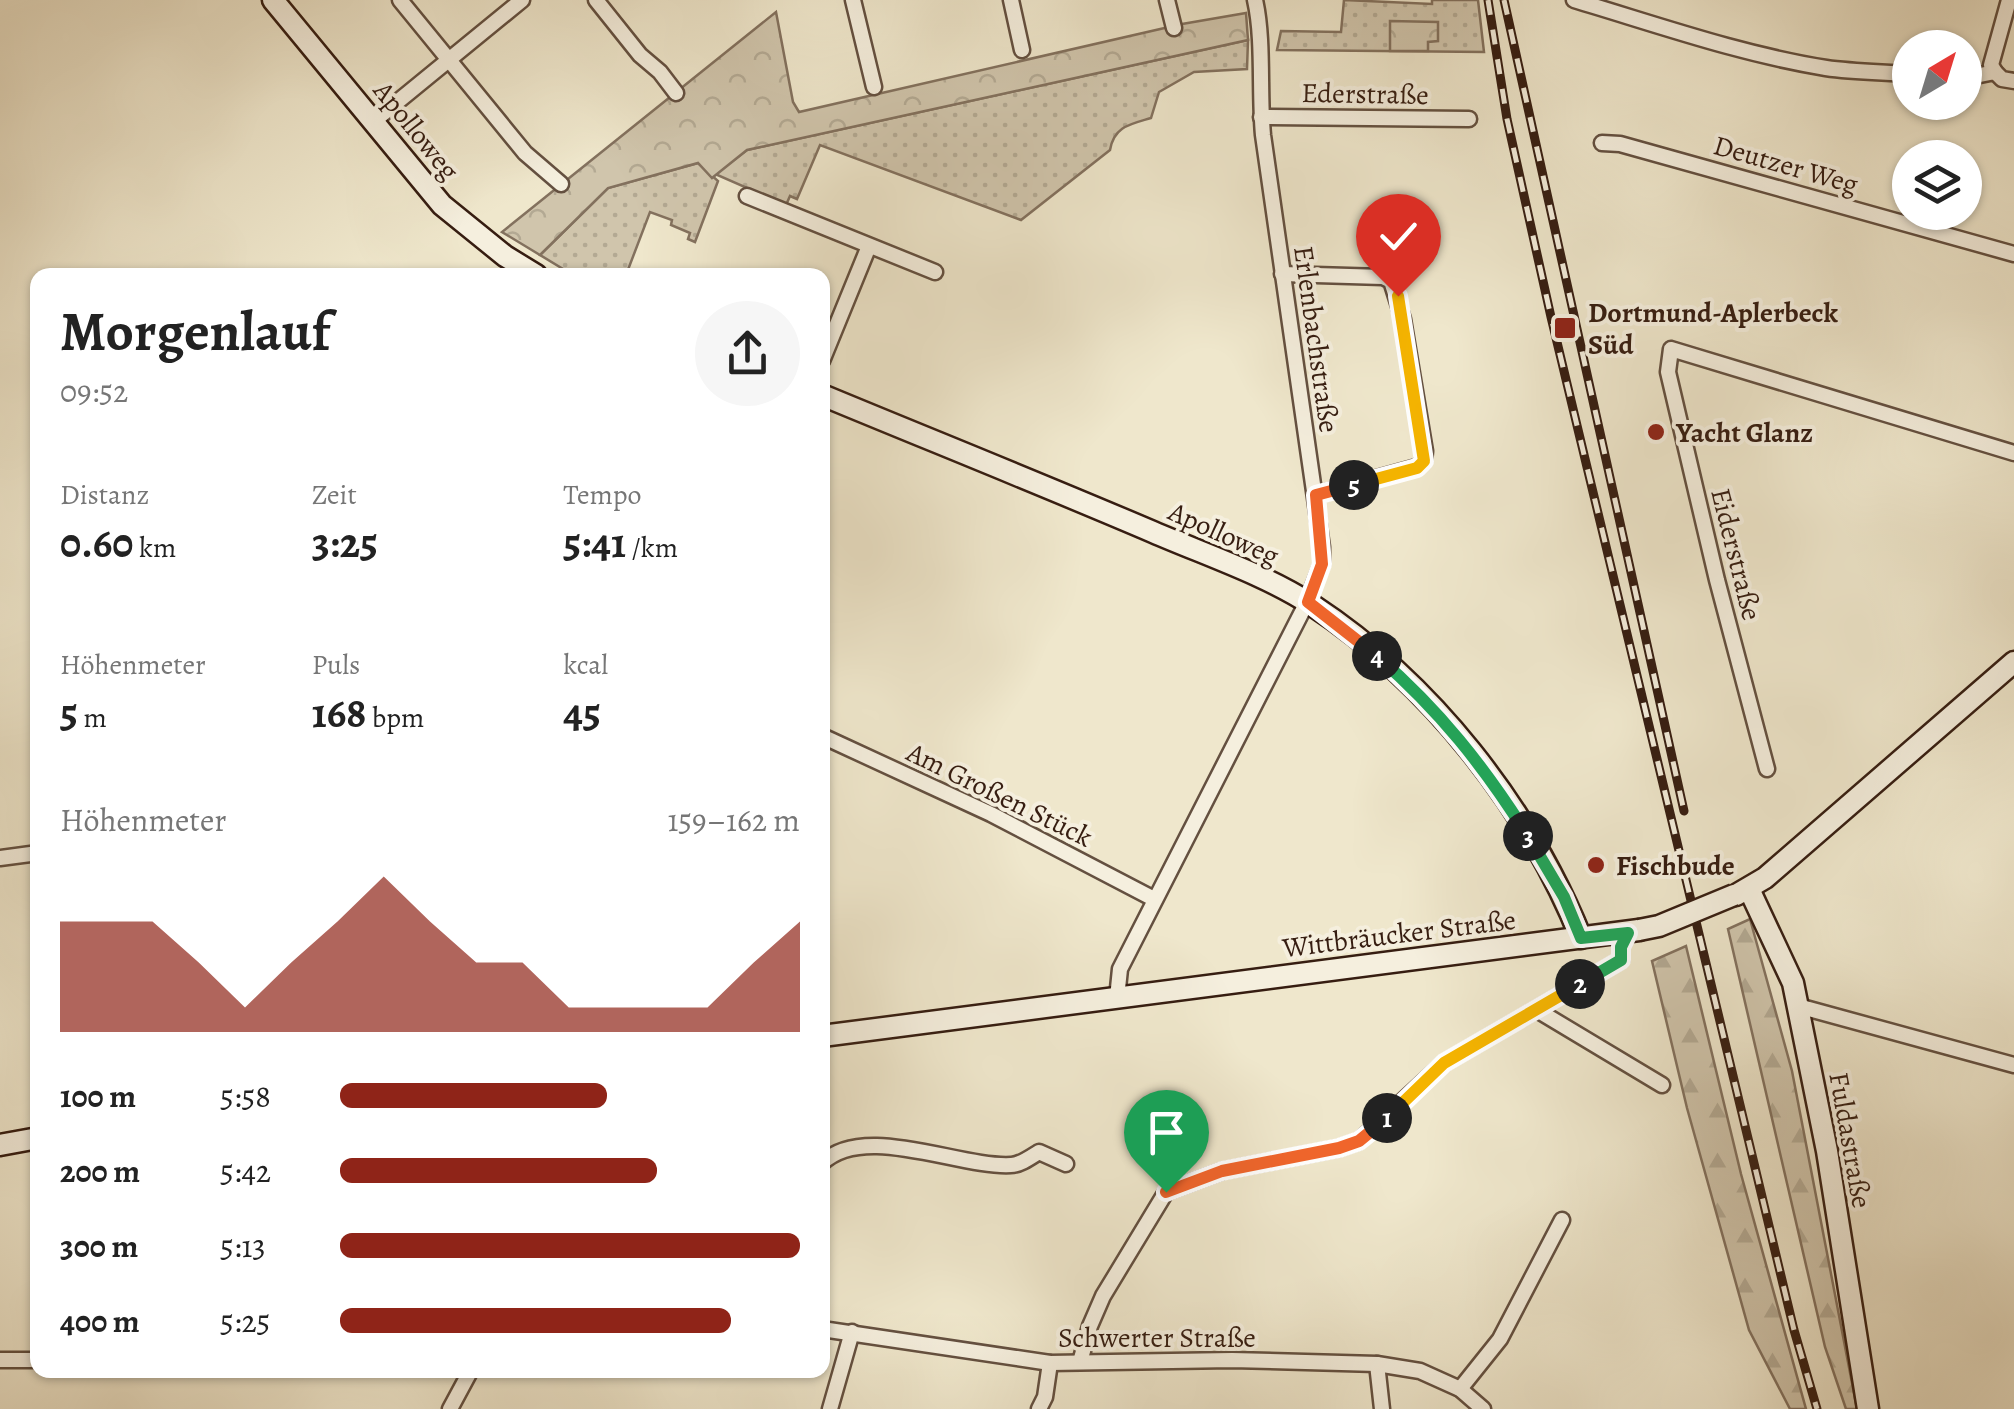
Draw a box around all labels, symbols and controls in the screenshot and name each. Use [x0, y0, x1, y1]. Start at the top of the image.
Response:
north arrow [1892, 30, 1982, 120]
map controls [1892, 30, 1982, 230]
street label: Apolloweg [364, 72, 468, 188]
street label: Ederstraße [1301, 74, 1429, 114]
street label: Deutzer Weg [1709, 126, 1862, 204]
button: layers [1892, 140, 1982, 230]
pin [1356, 194, 1441, 297]
icon: check [1371, 209, 1426, 264]
street label: Erlenbachstraße [1284, 243, 1348, 435]
text: Morgenlauf [60, 294, 330, 369]
place label: Dortmund-Aplerbeck Süd [1588, 294, 1839, 364]
button: share [695, 301, 800, 406]
marker: Dortmund-Aplerbeck Süd [1552, 315, 1578, 341]
text: 09:52 [60, 369, 128, 413]
place label: Yacht Glanz [1675, 414, 1813, 452]
marker: Yacht Glanz [1645, 421, 1667, 443]
pin: 5 [1329, 460, 1379, 510]
text: 5 [1348, 466, 1360, 504]
text: Distanz [60, 476, 149, 514]
text: Zeit [312, 476, 357, 514]
text: Tempo [563, 476, 642, 514]
street label: Eiderstraße [1701, 484, 1771, 624]
street label: Apolloweg [1161, 492, 1285, 575]
text: 0.60 [60, 514, 133, 571]
text: 3:25 [312, 514, 378, 571]
text: 5:41 [563, 514, 626, 571]
text: km [133, 529, 176, 567]
text: /km [626, 529, 678, 567]
pin: 4 [1352, 631, 1402, 681]
text: 4 [1370, 637, 1384, 675]
text: Höhenmeter [60, 646, 206, 684]
text: Puls [312, 646, 360, 684]
text: kcal [563, 646, 608, 684]
text: 5 [60, 684, 78, 741]
text: 168 [312, 684, 366, 741]
text: 45 [563, 684, 601, 741]
text: m [78, 699, 107, 737]
text: bpm [366, 699, 424, 737]
street label: Am Großen Stück [899, 733, 1099, 856]
text: Höhenmeter [60, 798, 227, 842]
text: 159–162 m [667, 798, 800, 842]
pin: 3 [1503, 811, 1553, 861]
text: 3 [1522, 817, 1534, 855]
place label: Fischbude [1616, 847, 1735, 885]
marker: Fischbude [1585, 854, 1607, 876]
street label: Wittbräucker Straße [1279, 901, 1518, 967]
pin: 2 [1555, 959, 1605, 1009]
text: 2 [1573, 965, 1587, 1003]
street label: Fuldastraße [1819, 1069, 1881, 1211]
text: 100 m [60, 1074, 136, 1118]
text: 5:58 [220, 1074, 271, 1118]
pin [1124, 1090, 1209, 1193]
pin: 1 [1362, 1093, 1412, 1143]
text: 1 [1382, 1099, 1392, 1137]
icon: arrive [1139, 1105, 1194, 1160]
text: 200 m [60, 1149, 140, 1193]
text: 5:42 [220, 1149, 271, 1193]
text: 300 m [60, 1224, 138, 1268]
text: 5:13 [220, 1224, 266, 1268]
text: 400 m [60, 1299, 140, 1343]
text: 5:25 [220, 1299, 270, 1343]
street label: Schwerter Straße [1058, 1319, 1256, 1357]

